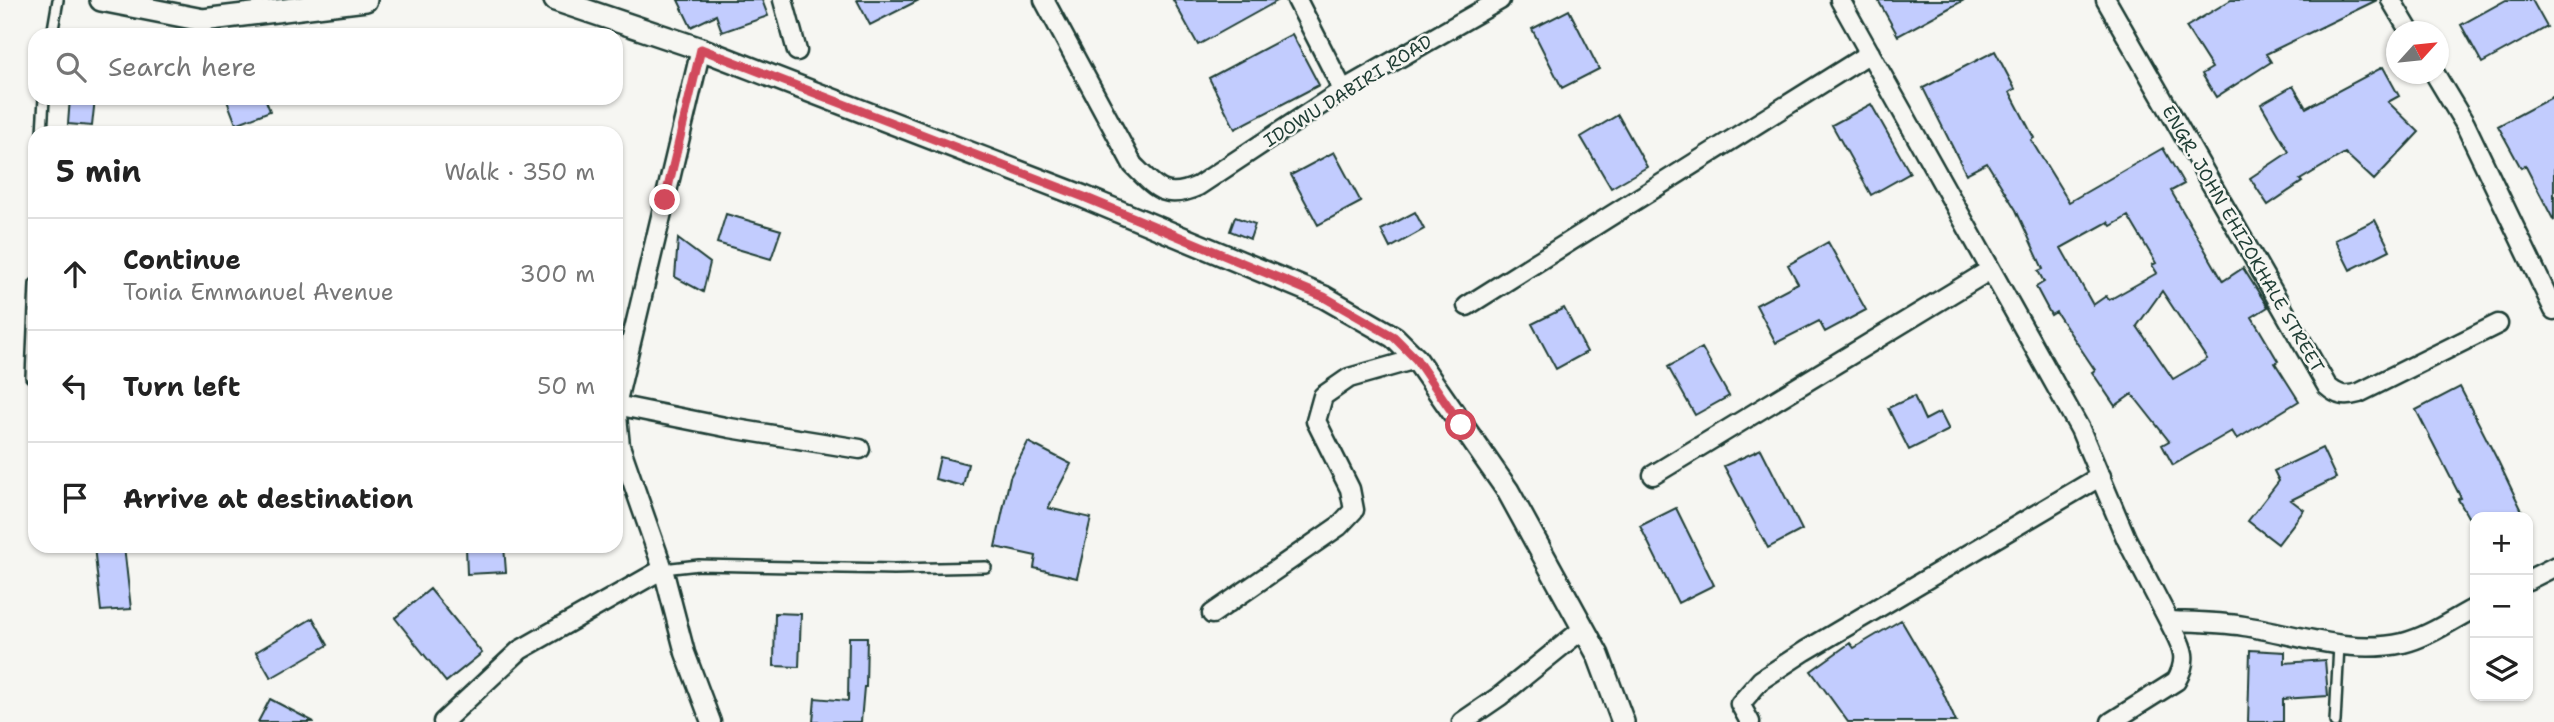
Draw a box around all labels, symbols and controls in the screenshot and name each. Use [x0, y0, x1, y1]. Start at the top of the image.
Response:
north arrow [2386, 21, 2449, 84]
search box [28, 28, 623, 105]
street label: IDOWU DABIRI ROAD [1259, 29, 1437, 153]
icon: search [52, 48, 90, 86]
text: Search here [108, 49, 257, 84]
street label: ENGR. JOHN EHIZOKHALE STREET [2156, 101, 2330, 377]
text: 5 min [56, 151, 141, 192]
text: Walk · 350 m [444, 157, 595, 187]
route end [649, 184, 680, 215]
text: Continue [123, 242, 241, 277]
icon: ahead [56, 255, 94, 293]
text: 300 m [520, 259, 595, 289]
text: Tonia Emmanuel Avenue [123, 277, 394, 307]
icon: left [56, 367, 94, 405]
text: Turn left [123, 369, 240, 404]
text: 50 m [537, 371, 595, 401]
route start [1445, 409, 1476, 440]
icon: arrive [56, 479, 94, 517]
text: Arrive at destination [123, 481, 413, 516]
map controls [2470, 512, 2533, 701]
button: + [2470, 512, 2533, 575]
button: − [2470, 575, 2533, 638]
button: layers [2470, 638, 2533, 701]

